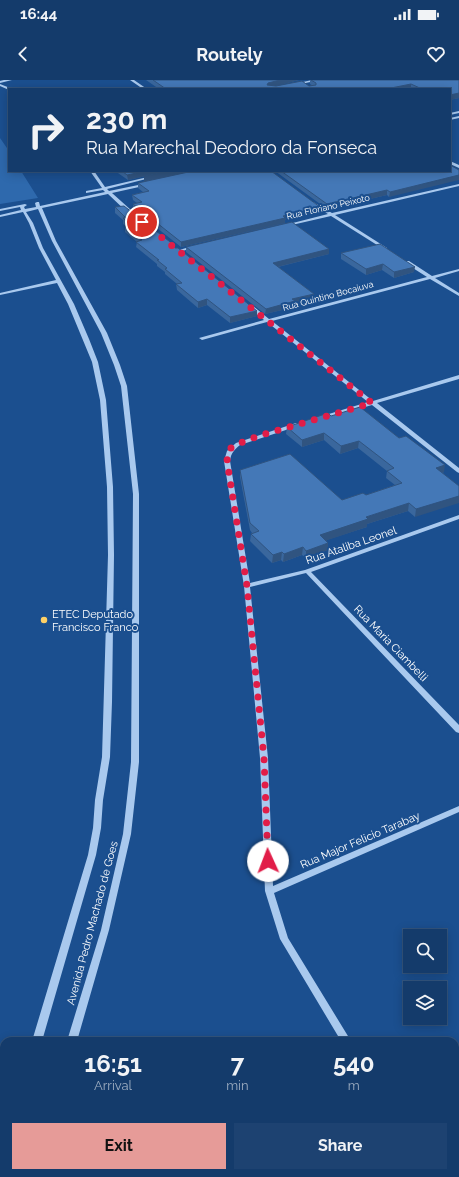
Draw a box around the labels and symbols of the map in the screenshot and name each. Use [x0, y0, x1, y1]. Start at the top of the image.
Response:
street label: Rua Floriano Peixoto [285, 193, 371, 221]
pin [125, 205, 159, 239]
street label: Rua Quintino Bocaiuva [282, 279, 375, 313]
street label: Rua Ataliba Leonel [304, 524, 398, 567]
street label: Rua Maria Ciambelli [351, 603, 430, 684]
place label: ETEC Deputado Francisco Franco [52, 608, 139, 634]
marker: ETEC Deputado Francisco Franco [39, 615, 49, 625]
street label: Rua Major Felicio Tarabay [298, 809, 422, 872]
street label: Avenida Pedro Machado de Goes [64, 840, 121, 1007]
position arrow [247, 840, 289, 882]

